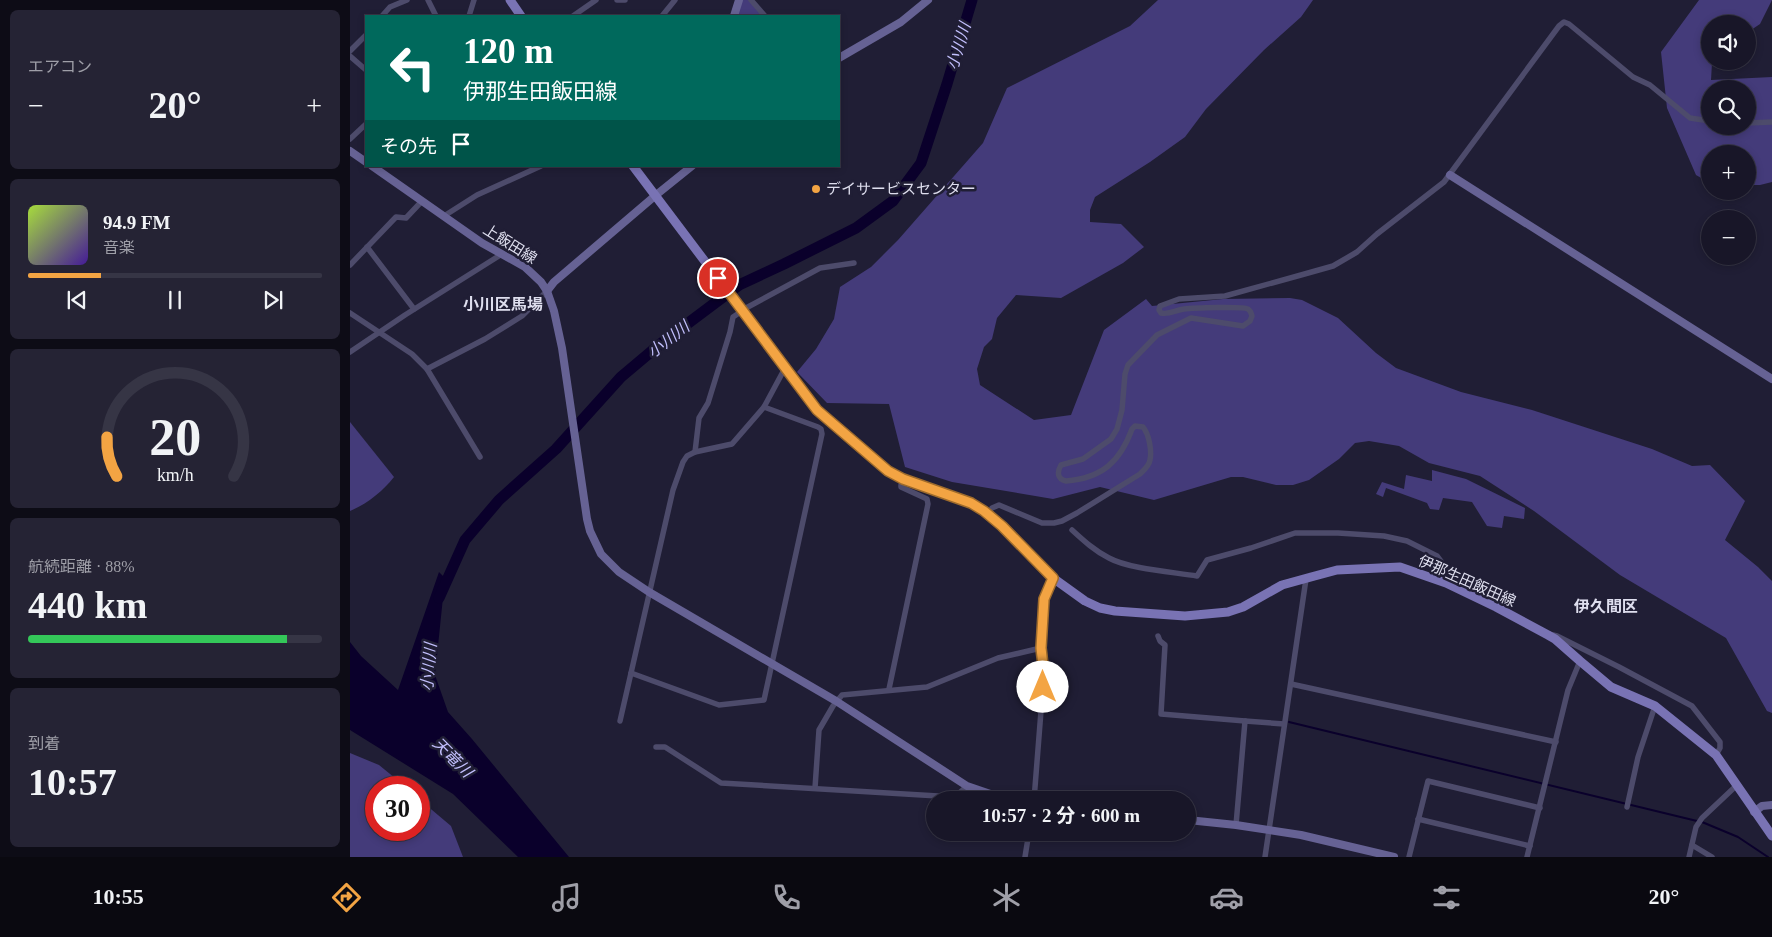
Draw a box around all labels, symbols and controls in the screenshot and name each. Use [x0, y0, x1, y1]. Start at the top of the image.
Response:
map controls [1701, 15, 1756, 265]
button: sound [1701, 15, 1756, 70]
water label: 小川川 [943, 19, 974, 72]
text: 120 m [463, 32, 553, 71]
icon: left [380, 35, 445, 100]
text: エアコン [28, 58, 92, 75]
text: 伊那生田飯田線 [463, 79, 617, 104]
button: search [1701, 80, 1756, 135]
text: 20° [148, 84, 202, 126]
text: − [28, 90, 44, 121]
text: + [306, 90, 322, 121]
icon: arrive [447, 130, 475, 158]
text: その先 [380, 136, 437, 157]
button: + [1701, 145, 1756, 200]
place label: デイサービスセンター [826, 181, 976, 197]
marker: デイサービスセンター [810, 183, 822, 195]
button: − [1701, 210, 1756, 265]
text: 94.9 FM [103, 212, 171, 233]
street label: 上飯田線 [480, 221, 540, 267]
text: 音楽 [103, 239, 135, 256]
pin [697, 257, 739, 299]
icon: arrive [704, 264, 732, 292]
icon: previous [63, 286, 91, 314]
icon: pause [161, 286, 189, 314]
icon: next [259, 286, 287, 314]
district label: 小川区馬場 [463, 296, 543, 313]
water label: 小川川 [644, 317, 694, 361]
text: 20 [149, 409, 201, 466]
text: km/h [157, 465, 193, 485]
street label: 伊那生田飯田線 [1416, 552, 1518, 610]
text: 航続距離 · 88% [28, 558, 135, 575]
text: 440 km [28, 584, 147, 626]
district label: 伊久間区 [1573, 598, 1638, 615]
water label: 小川川 [418, 640, 439, 692]
position arrow [1016, 660, 1068, 712]
water label: 天竜川 [430, 734, 477, 782]
text: 到着 [28, 735, 60, 752]
text: 10:57 [28, 761, 117, 803]
speed limit sign: 30 [365, 776, 430, 841]
text: 10:57 · 2 分 · 600 m [982, 805, 1140, 826]
icon: directions [329, 880, 364, 915]
icon: music [549, 880, 584, 915]
icon: phone [769, 880, 804, 915]
icon: climate [989, 880, 1024, 915]
icon: car [1209, 880, 1244, 915]
icon: filters [1429, 880, 1464, 915]
text: 10:55 [92, 884, 144, 909]
text: 20° [1649, 884, 1679, 909]

